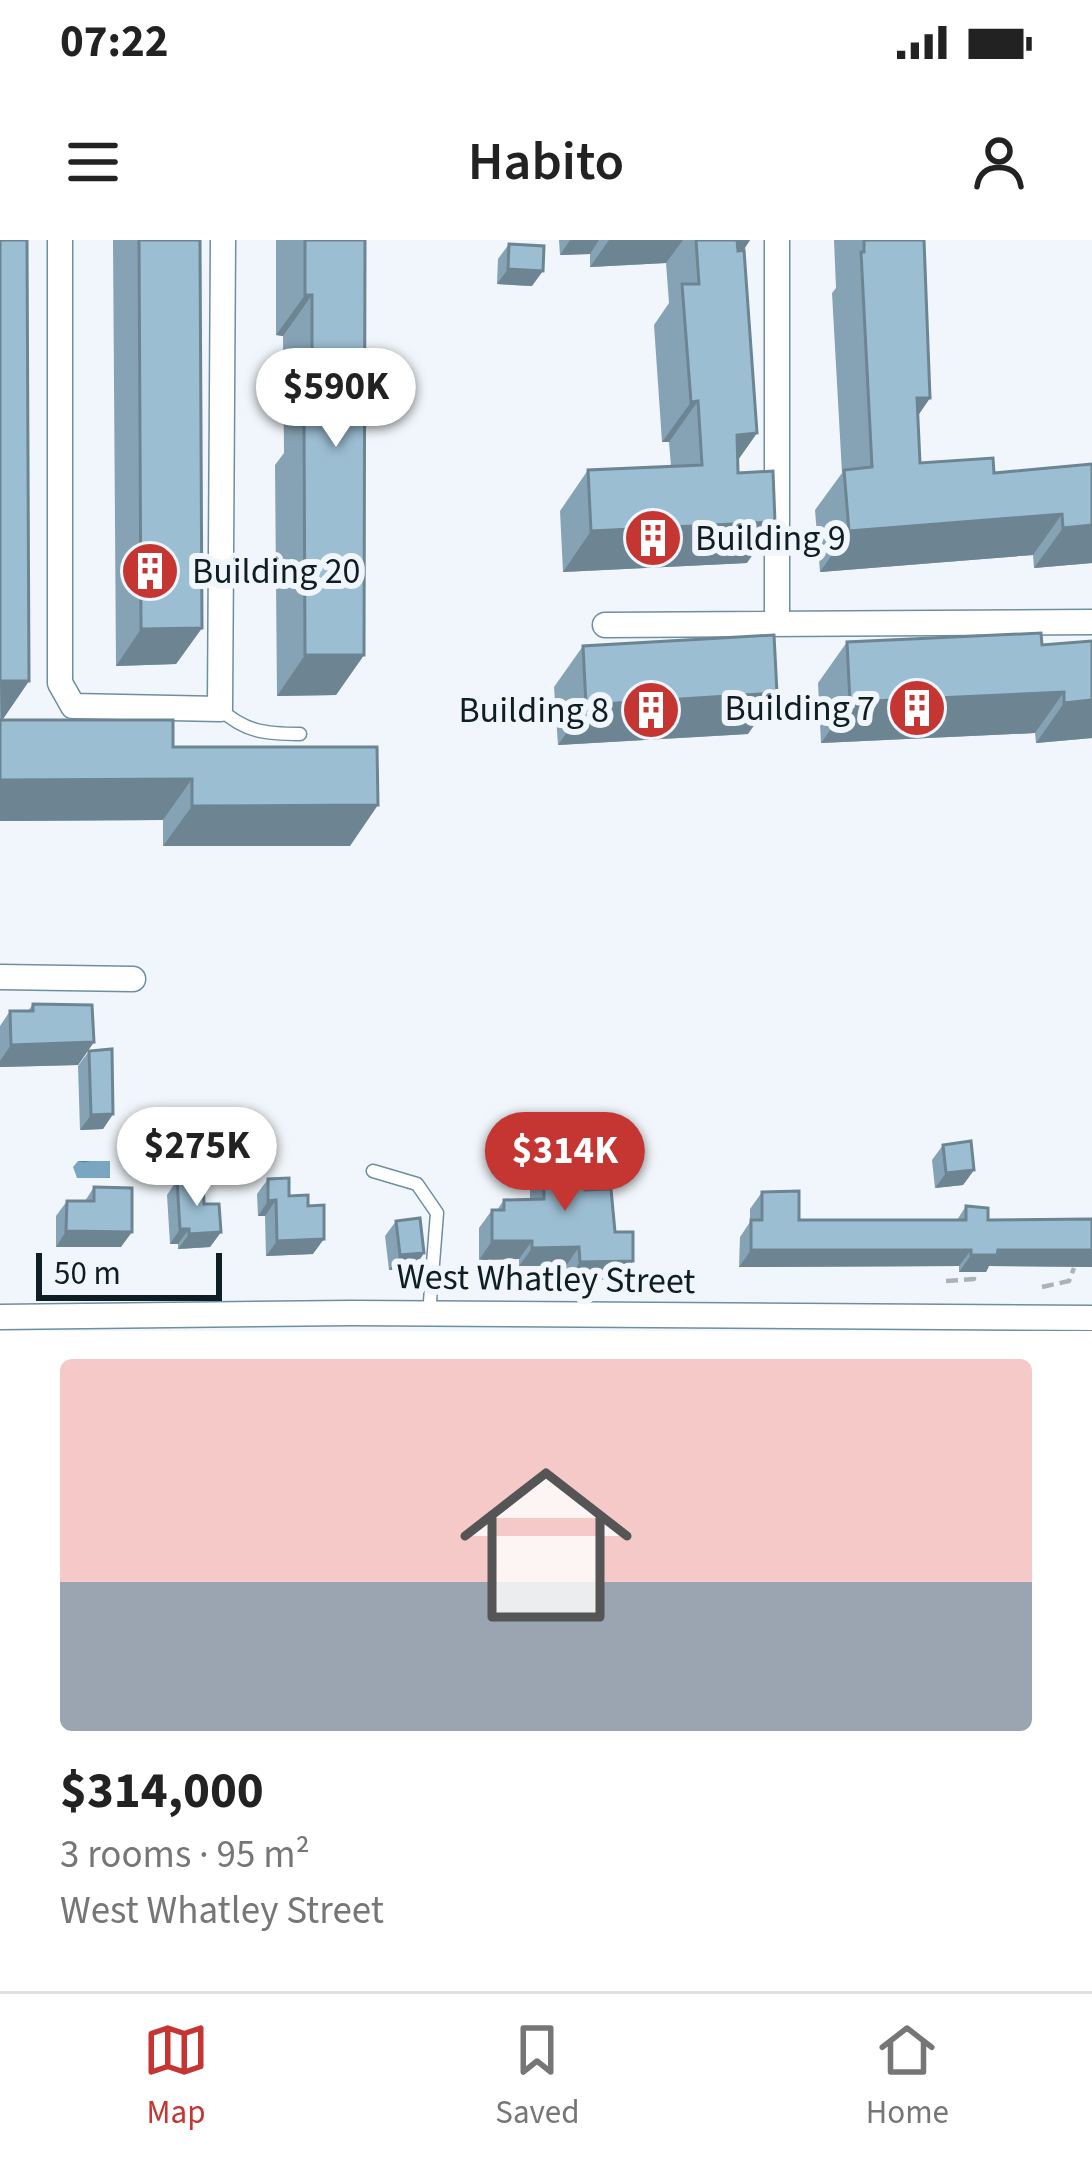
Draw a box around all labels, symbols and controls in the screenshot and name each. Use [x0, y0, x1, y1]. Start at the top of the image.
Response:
text: 07:22 [60, 10, 169, 74]
text: Habito [468, 124, 624, 201]
icon: menu [60, 129, 126, 195]
icon: person [966, 129, 1032, 195]
pin: $590K [252, 348, 420, 450]
text: $590K [283, 359, 389, 415]
building icon: Building 9 [622, 507, 684, 569]
place label: Building 9 [695, 513, 846, 564]
building icon: Building 20 [119, 540, 181, 602]
place label: Building 20 [192, 546, 360, 597]
building icon: Building 7 [886, 677, 948, 739]
building icon: Building 8 [620, 679, 682, 741]
place label: Building 7 [724, 683, 875, 734]
place label: Building 8 [458, 685, 609, 736]
pin: $275K [113, 1107, 281, 1209]
pin: $314K [481, 1112, 649, 1214]
text: $275K [144, 1118, 250, 1174]
text: $314K [512, 1123, 618, 1179]
scale bar [36, 1247, 222, 1300]
text: 50 m [54, 1250, 121, 1297]
street label: West Whatley Street [396, 1251, 696, 1307]
icon: home [438, 1437, 654, 1653]
text: $314,000 [60, 1755, 264, 1827]
text: 3 rooms · 95 m² [60, 1827, 310, 1883]
text: West Whatley Street [60, 1883, 384, 1939]
tab: Map [143, 2017, 209, 2136]
tab: Saved [495, 2017, 580, 2136]
tab: Home [866, 2017, 949, 2136]

